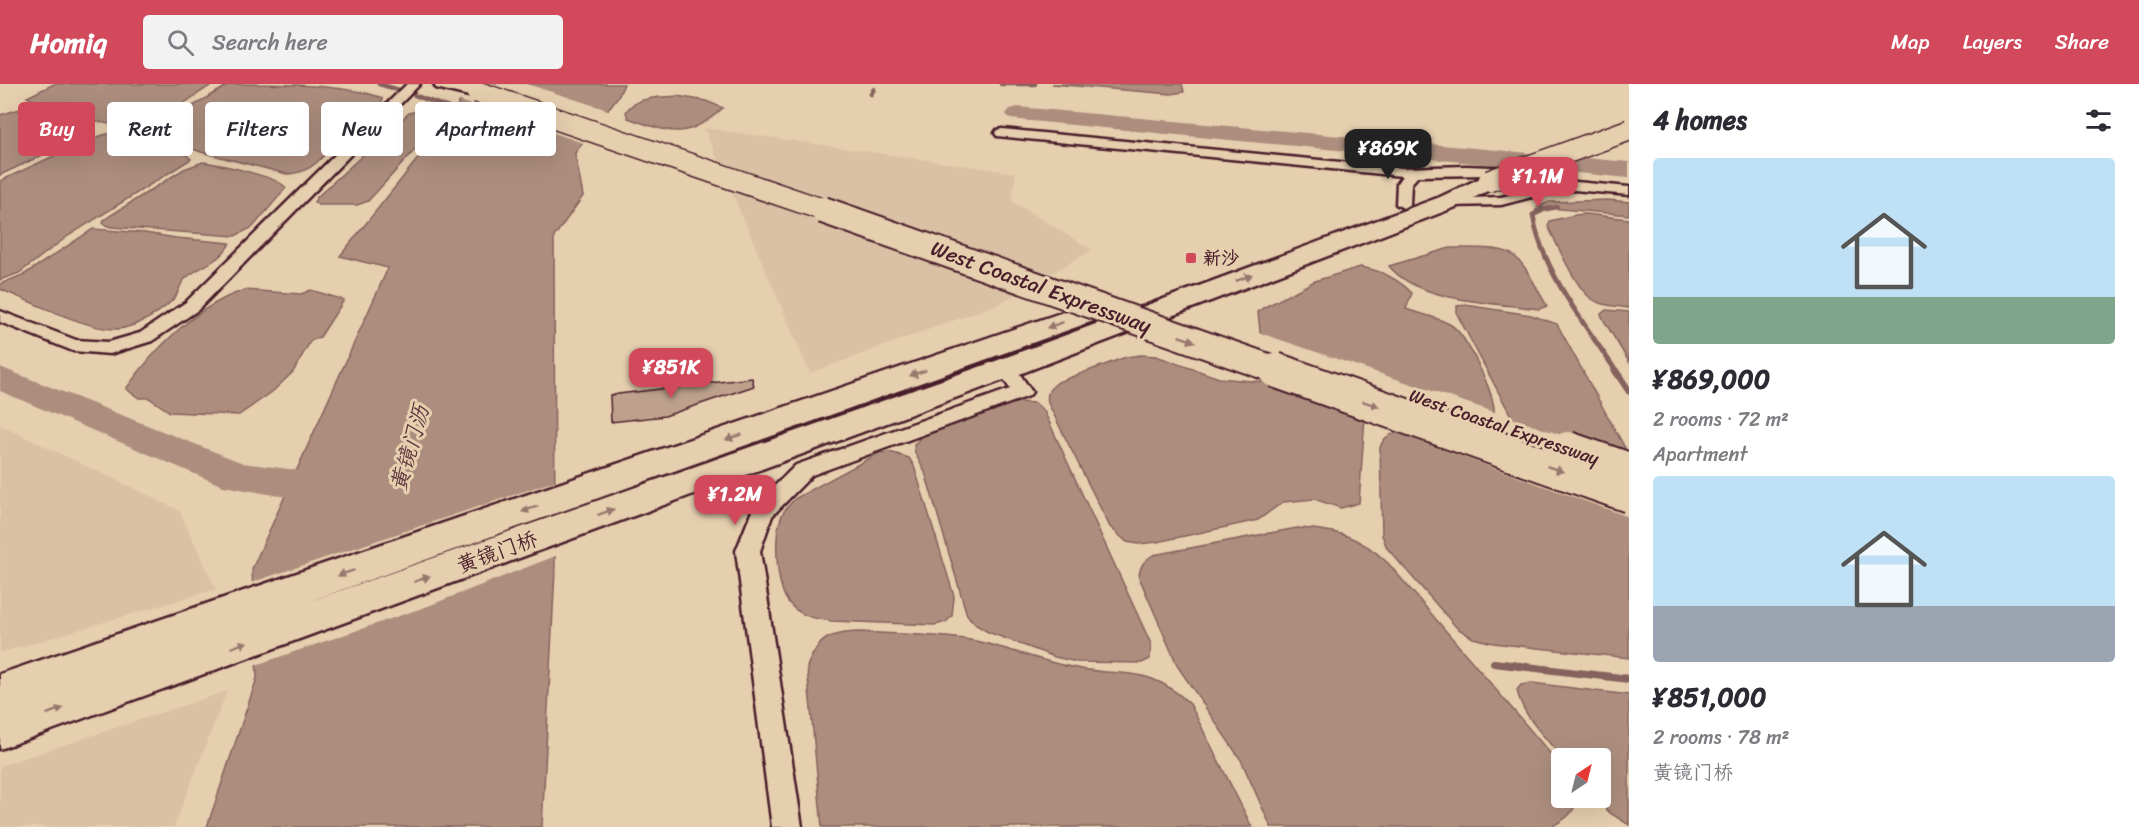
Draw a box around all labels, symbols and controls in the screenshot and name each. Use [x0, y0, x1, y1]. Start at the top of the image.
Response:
search box [143, 15, 563, 69]
text: Homiq [30, 18, 107, 67]
text: Search here [212, 23, 328, 62]
text: Map [1891, 23, 1930, 61]
text: Layers [1963, 23, 2022, 61]
text: Share [2055, 23, 2109, 61]
icon: search [164, 26, 197, 59]
text: 4 homes [1653, 97, 1747, 143]
chip: Buy [18, 102, 95, 156]
chip: Rent [107, 102, 193, 156]
chip: Filters [205, 102, 309, 156]
chip: New [321, 102, 403, 156]
chip: Apartment [415, 102, 556, 156]
icon: filters [2082, 104, 2115, 137]
pin: ¥869K [1346, 129, 1430, 180]
text: ¥869K [1359, 131, 1417, 166]
pin: ¥1.1M [1496, 157, 1580, 208]
text: ¥1.1M [1513, 159, 1563, 194]
icon: home [1830, 197, 1938, 305]
street label: West Coastal Expressway [925, 229, 1157, 345]
place label: 新沙 [1203, 242, 1239, 274]
marker: 新沙 [1184, 251, 1198, 265]
one-way arrow [1236, 273, 1254, 283]
one-way arrow [1046, 320, 1064, 330]
one-way arrow [1178, 335, 1196, 345]
pin: ¥851K [629, 348, 713, 399]
text: ¥851K [643, 350, 699, 385]
text: ¥869,000 [1653, 356, 1770, 402]
one-way arrow [909, 369, 927, 378]
street label: West Coastal Expressway [1405, 379, 1604, 475]
water label: 黄镜门沥 [379, 398, 441, 496]
one-way arrow [1362, 400, 1380, 409]
text: 2 rooms · 72 m² [1653, 402, 1789, 437]
one-way arrow [725, 433, 743, 443]
text: Apartment [1653, 437, 1747, 472]
one-way arrow [1546, 464, 1564, 474]
pin: ¥1.2M [693, 475, 777, 526]
text: ¥1.2M [708, 477, 762, 512]
one-way arrow [521, 504, 539, 514]
one-way arrow [597, 507, 615, 517]
icon: home [1830, 515, 1938, 623]
street label: 黄镜门桥 [451, 520, 543, 584]
one-way arrow [337, 568, 355, 578]
one-way arrow [413, 573, 431, 583]
one-way arrow [230, 639, 248, 649]
text: ¥851,000 [1653, 674, 1766, 720]
one-way arrow [47, 705, 65, 715]
text: 2 rooms · 78 m² [1653, 720, 1789, 755]
north arrow [1551, 748, 1611, 808]
map controls [1551, 748, 1611, 808]
text: 黄镜门桥 [1653, 755, 1733, 790]

